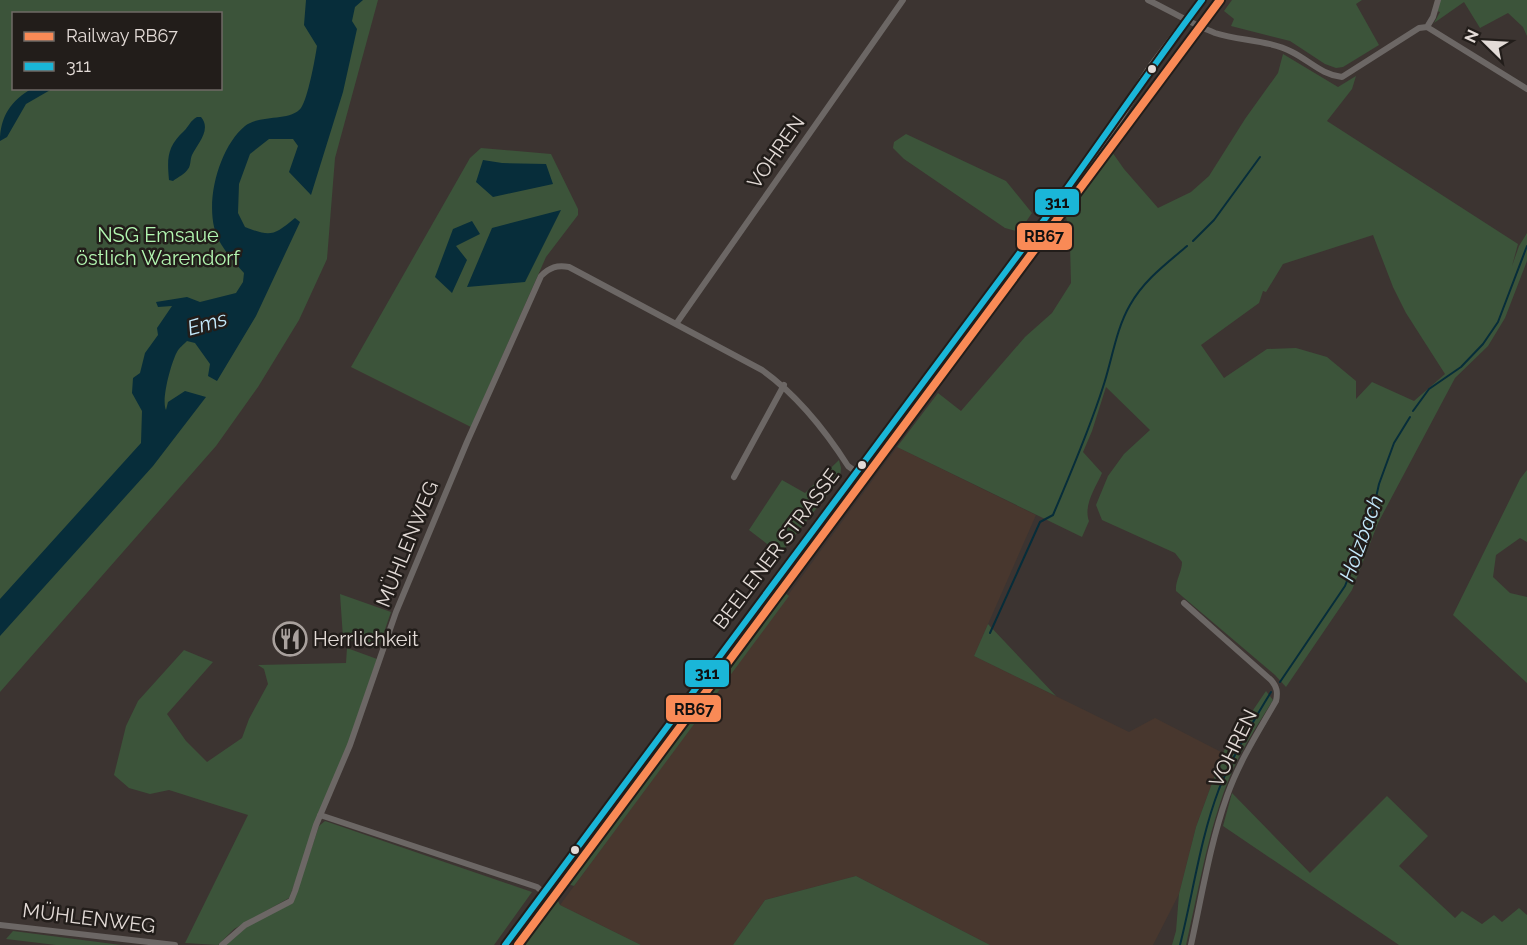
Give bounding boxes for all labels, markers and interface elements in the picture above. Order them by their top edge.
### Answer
legend [12,12,222,90]
north arrow [1455,12,1515,72]
text: Railway RB67 [66,25,178,46]
text: N [1461,27,1483,46]
text: 311 [66,55,91,76]
unlabelled marker [1146,63,1158,75]
street label: VOHREN [742,111,810,193]
line badge: 311 [1034,188,1080,216]
text: 311 [1045,193,1069,212]
line badge: RB67 [1016,222,1073,251]
park label: NSG Emsaue östlich Warendorf [76,223,241,270]
text: RB67 [1024,227,1064,246]
water label: Ems [184,305,230,341]
unlabelled marker [856,459,868,471]
street label: BEELENER STRASSE [708,464,844,634]
street label: MÜHLENWEG [371,477,443,611]
water label: Holzbach [1334,492,1388,584]
restaurant icon: Herrlichkeit [272,621,308,657]
place label: Herrlichkeit [313,627,419,651]
line badge: 311 [684,659,730,688]
text: 311 [695,664,719,683]
line badge: RB67 [665,694,722,723]
text: RB67 [674,700,714,719]
street label: VOHREN [1204,705,1262,791]
unlabelled marker [569,844,581,856]
street label: MÜHLENWEG [21,898,157,938]

